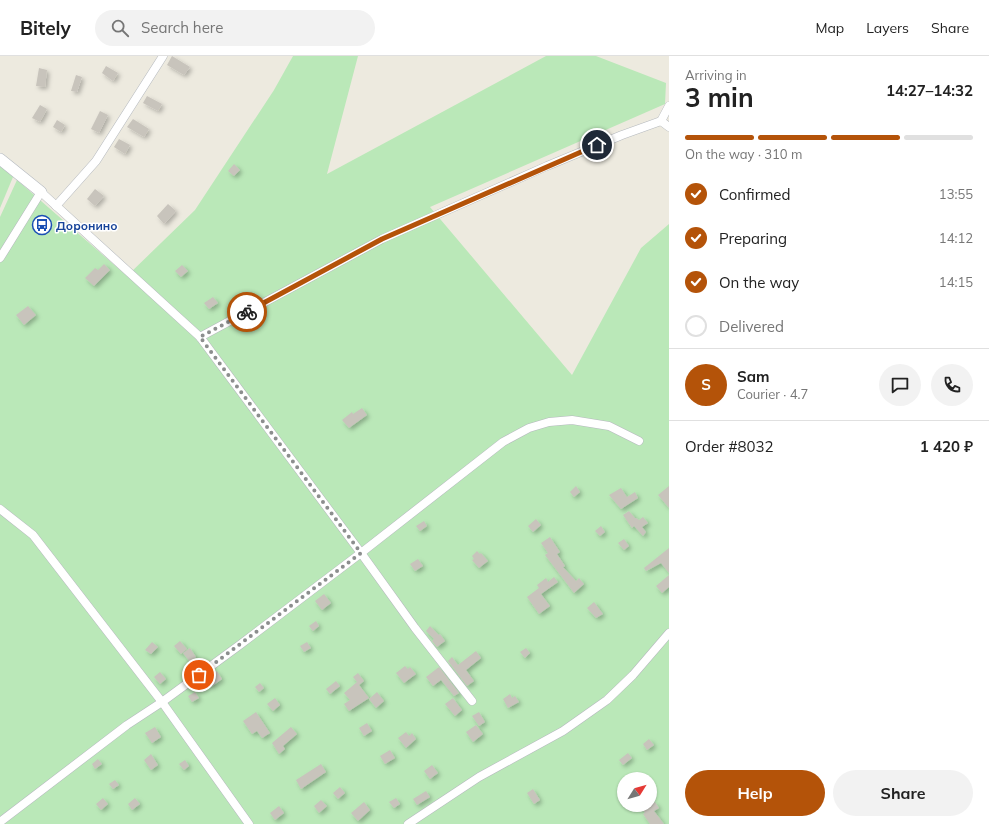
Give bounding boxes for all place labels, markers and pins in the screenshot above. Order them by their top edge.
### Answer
pin [580,128,614,162]
bus stop icon: Доронино [31,214,53,236]
place label: Доронино [56,218,118,233]
pin [182,658,216,692]

